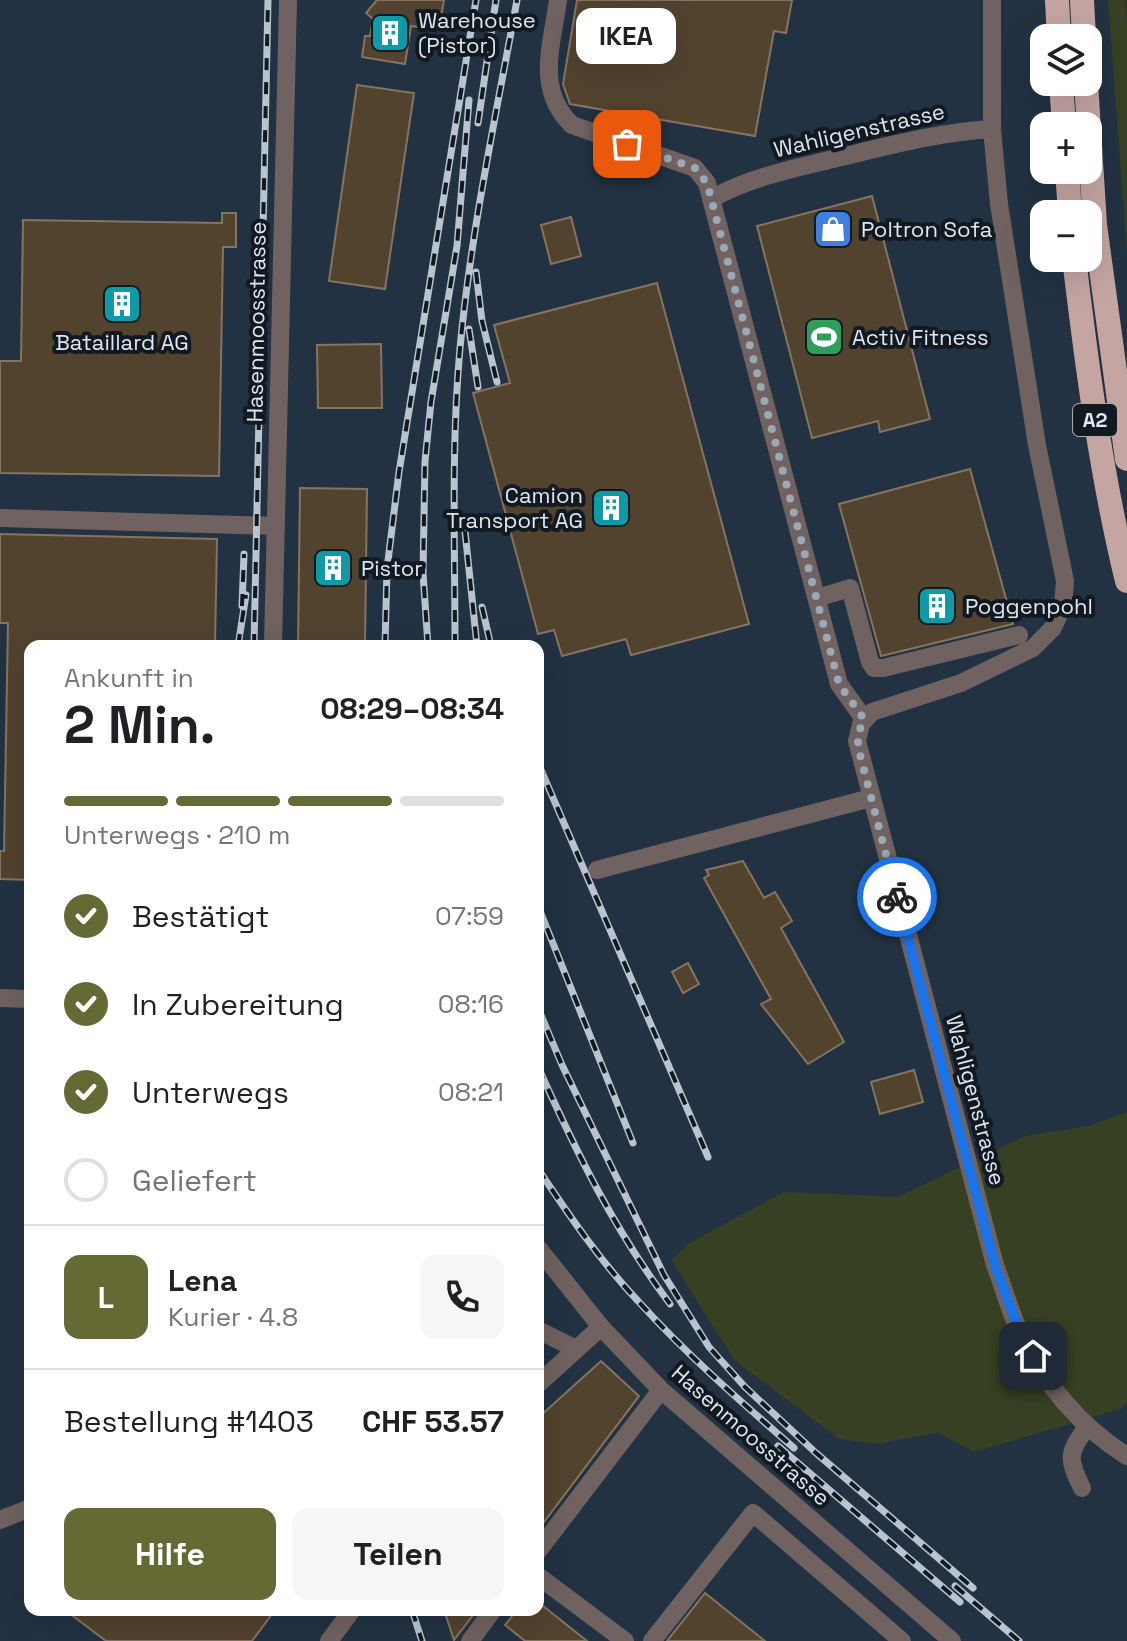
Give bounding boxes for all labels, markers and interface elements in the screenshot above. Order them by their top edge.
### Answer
place label: Warehouse (Pistor) [418,6,536,59]
callout: IKEA [577,8,677,64]
building icon: Warehouse (Pistor) [369,12,411,54]
text: IKEA [599,19,653,53]
map controls [1030,24,1102,272]
button: layers [1030,24,1102,96]
street label: Wahligenstrasse [771,97,947,163]
pin [593,110,661,178]
button: + [1030,112,1102,184]
icon: bag [605,122,649,166]
button: − [1030,200,1102,272]
shop icon: Poltron Sofa [812,208,854,250]
place label: Poltron Sofa [861,215,993,243]
street label: Hasenmoosstrasse [240,221,272,423]
building icon: Bataillard AG [101,283,143,325]
sports icon: Activ Fitness [803,316,845,358]
place label: Activ Fitness [852,323,989,351]
place label: Bataillard AG [55,328,189,356]
road number: A2 [1073,404,1117,436]
place label: Camion Transport AG [446,481,583,534]
building icon: Camion Transport AG [590,487,632,529]
building icon: Pistor [312,547,354,589]
place label: Pistor [361,554,423,582]
building icon: Poggenpohl [916,585,958,627]
place label: Poggenpohl [965,592,1093,620]
text: Ankunft in [64,661,194,695]
text: 08:29–08:34 [320,689,504,728]
text: 2 Min. [64,692,215,758]
text: Unterwegs · 210 m [64,818,290,852]
courier [857,857,937,937]
icon: bike [875,875,919,919]
icon: check [64,894,108,938]
text: Bestätigt [132,897,269,936]
text: 07:59 [435,899,504,933]
icon: check [64,982,108,1026]
text: In Zubereitung [132,985,344,1024]
text: 08:16 [438,987,504,1021]
street label: Wahligenstrasse [940,1012,1012,1188]
icon: check [64,1070,108,1114]
text: Unterwegs [132,1073,289,1112]
text: 08:21 [438,1075,504,1109]
text: Geliefert [132,1161,257,1200]
button: phone [420,1255,504,1339]
text: Lena [168,1261,237,1300]
text: L [98,1278,114,1317]
text: Kurier · 4.8 [168,1300,298,1334]
pin [999,1322,1067,1390]
icon: home [1011,1334,1055,1378]
street label: Hasenmoosstrasse [666,1359,836,1511]
text: Bestellung #1403 [64,1402,314,1441]
text: CHF 53.57 [362,1402,504,1441]
button: Hilfe [64,1508,276,1600]
button: Teilen [292,1508,504,1600]

